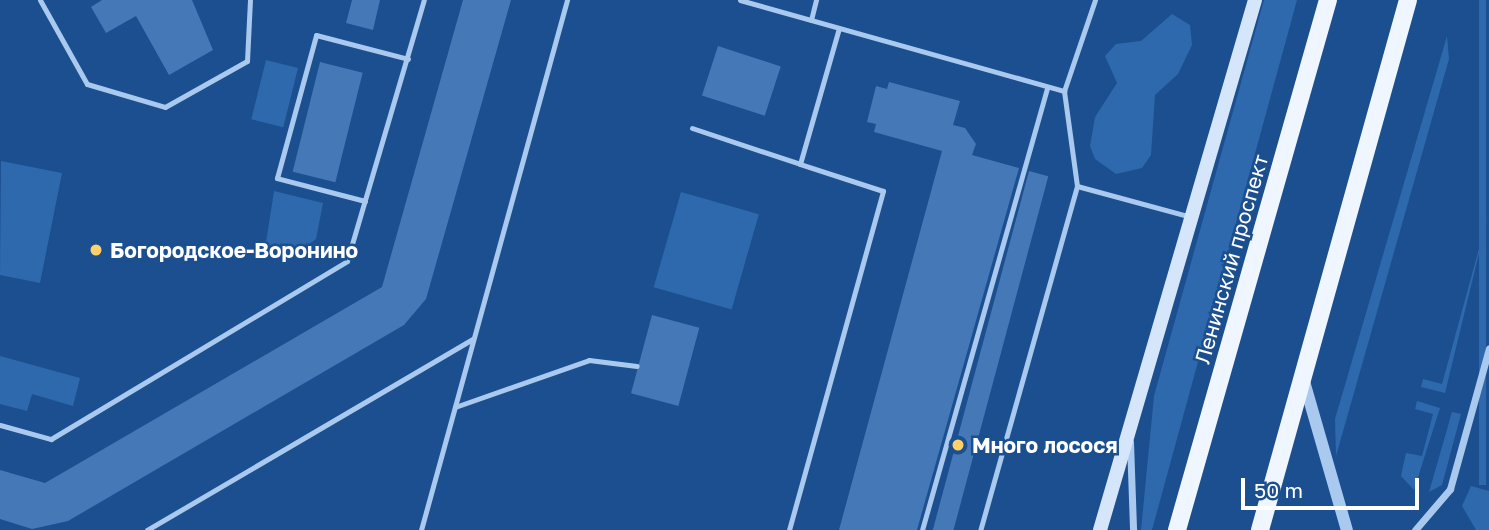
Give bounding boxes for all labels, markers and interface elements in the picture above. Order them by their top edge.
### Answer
street label: Ленинский проспект [1189,151,1273,367]
place label: Богородское-Воронино [110,237,358,263]
marker: Богородское-Воронино [88,242,104,258]
place label: Много лосося [972,432,1118,458]
marker: Много лосося [950,437,966,453]
scale bar [1244,463,1422,507]
text: 50 m [1254,477,1303,503]

